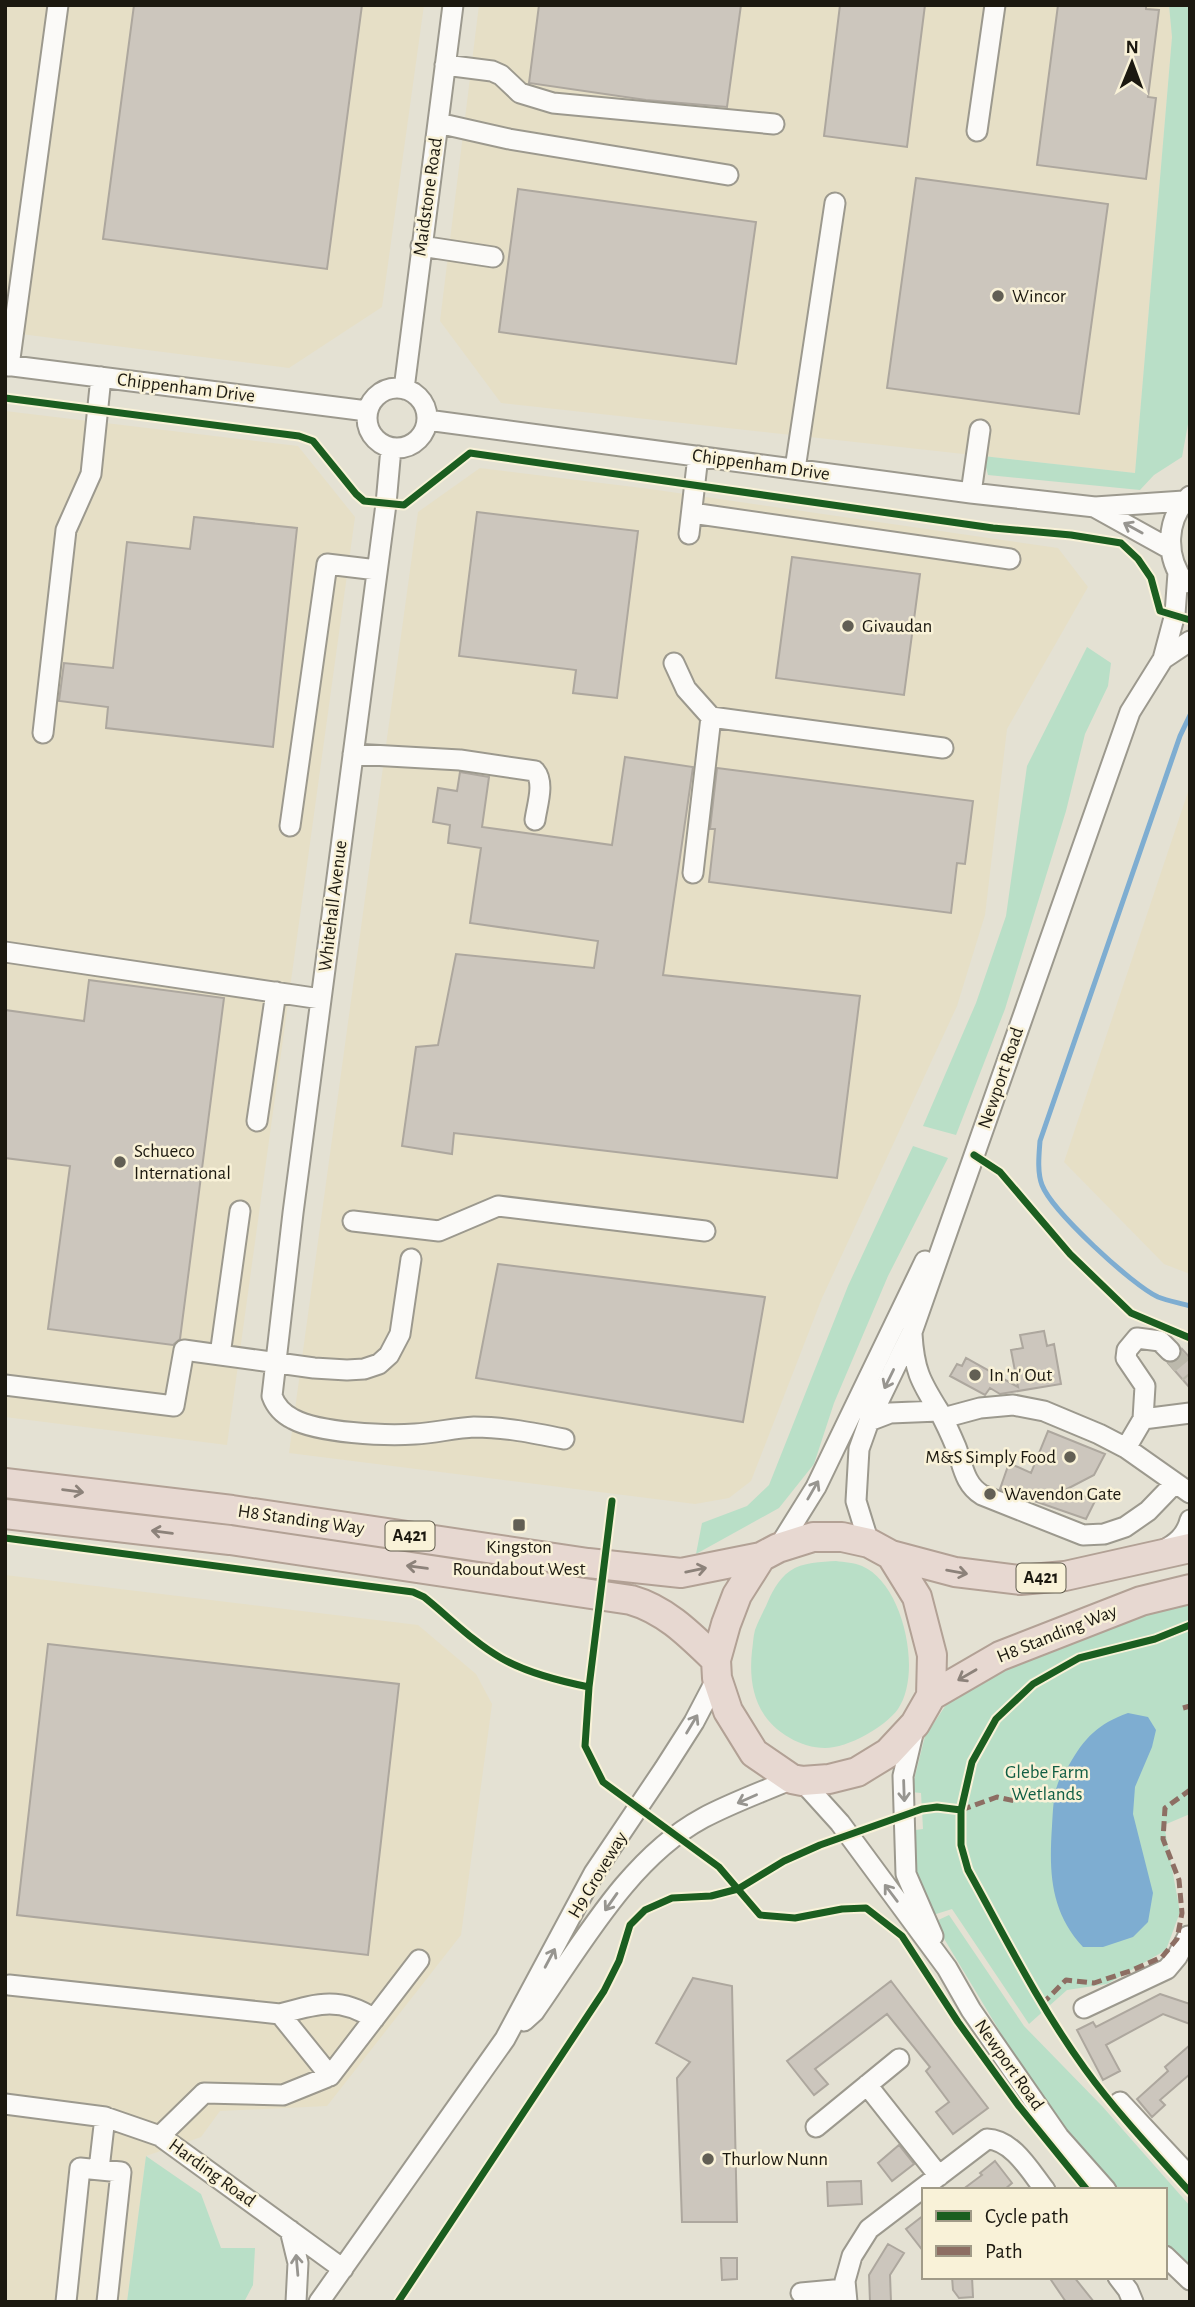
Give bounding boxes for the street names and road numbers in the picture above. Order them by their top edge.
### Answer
street label: Maidstone Road [410,136,446,257]
street label: Chippenham Drive [116,370,256,406]
street label: Chippenham Drive [691,446,831,484]
street label: Whitehall Avenue [316,839,350,973]
street label: Newport Road [975,1025,1027,1131]
street label: H8 Standing Way [236,1502,366,1538]
road number: A421 [386,1521,434,1550]
road number: A421 [1016,1563,1066,1592]
street label: H8 Standing Way [994,1601,1120,1667]
street label: H9 Groveway [565,1829,631,1921]
street label: Newport Road [971,2016,1047,2114]
street label: Harding Road [165,2135,259,2211]

